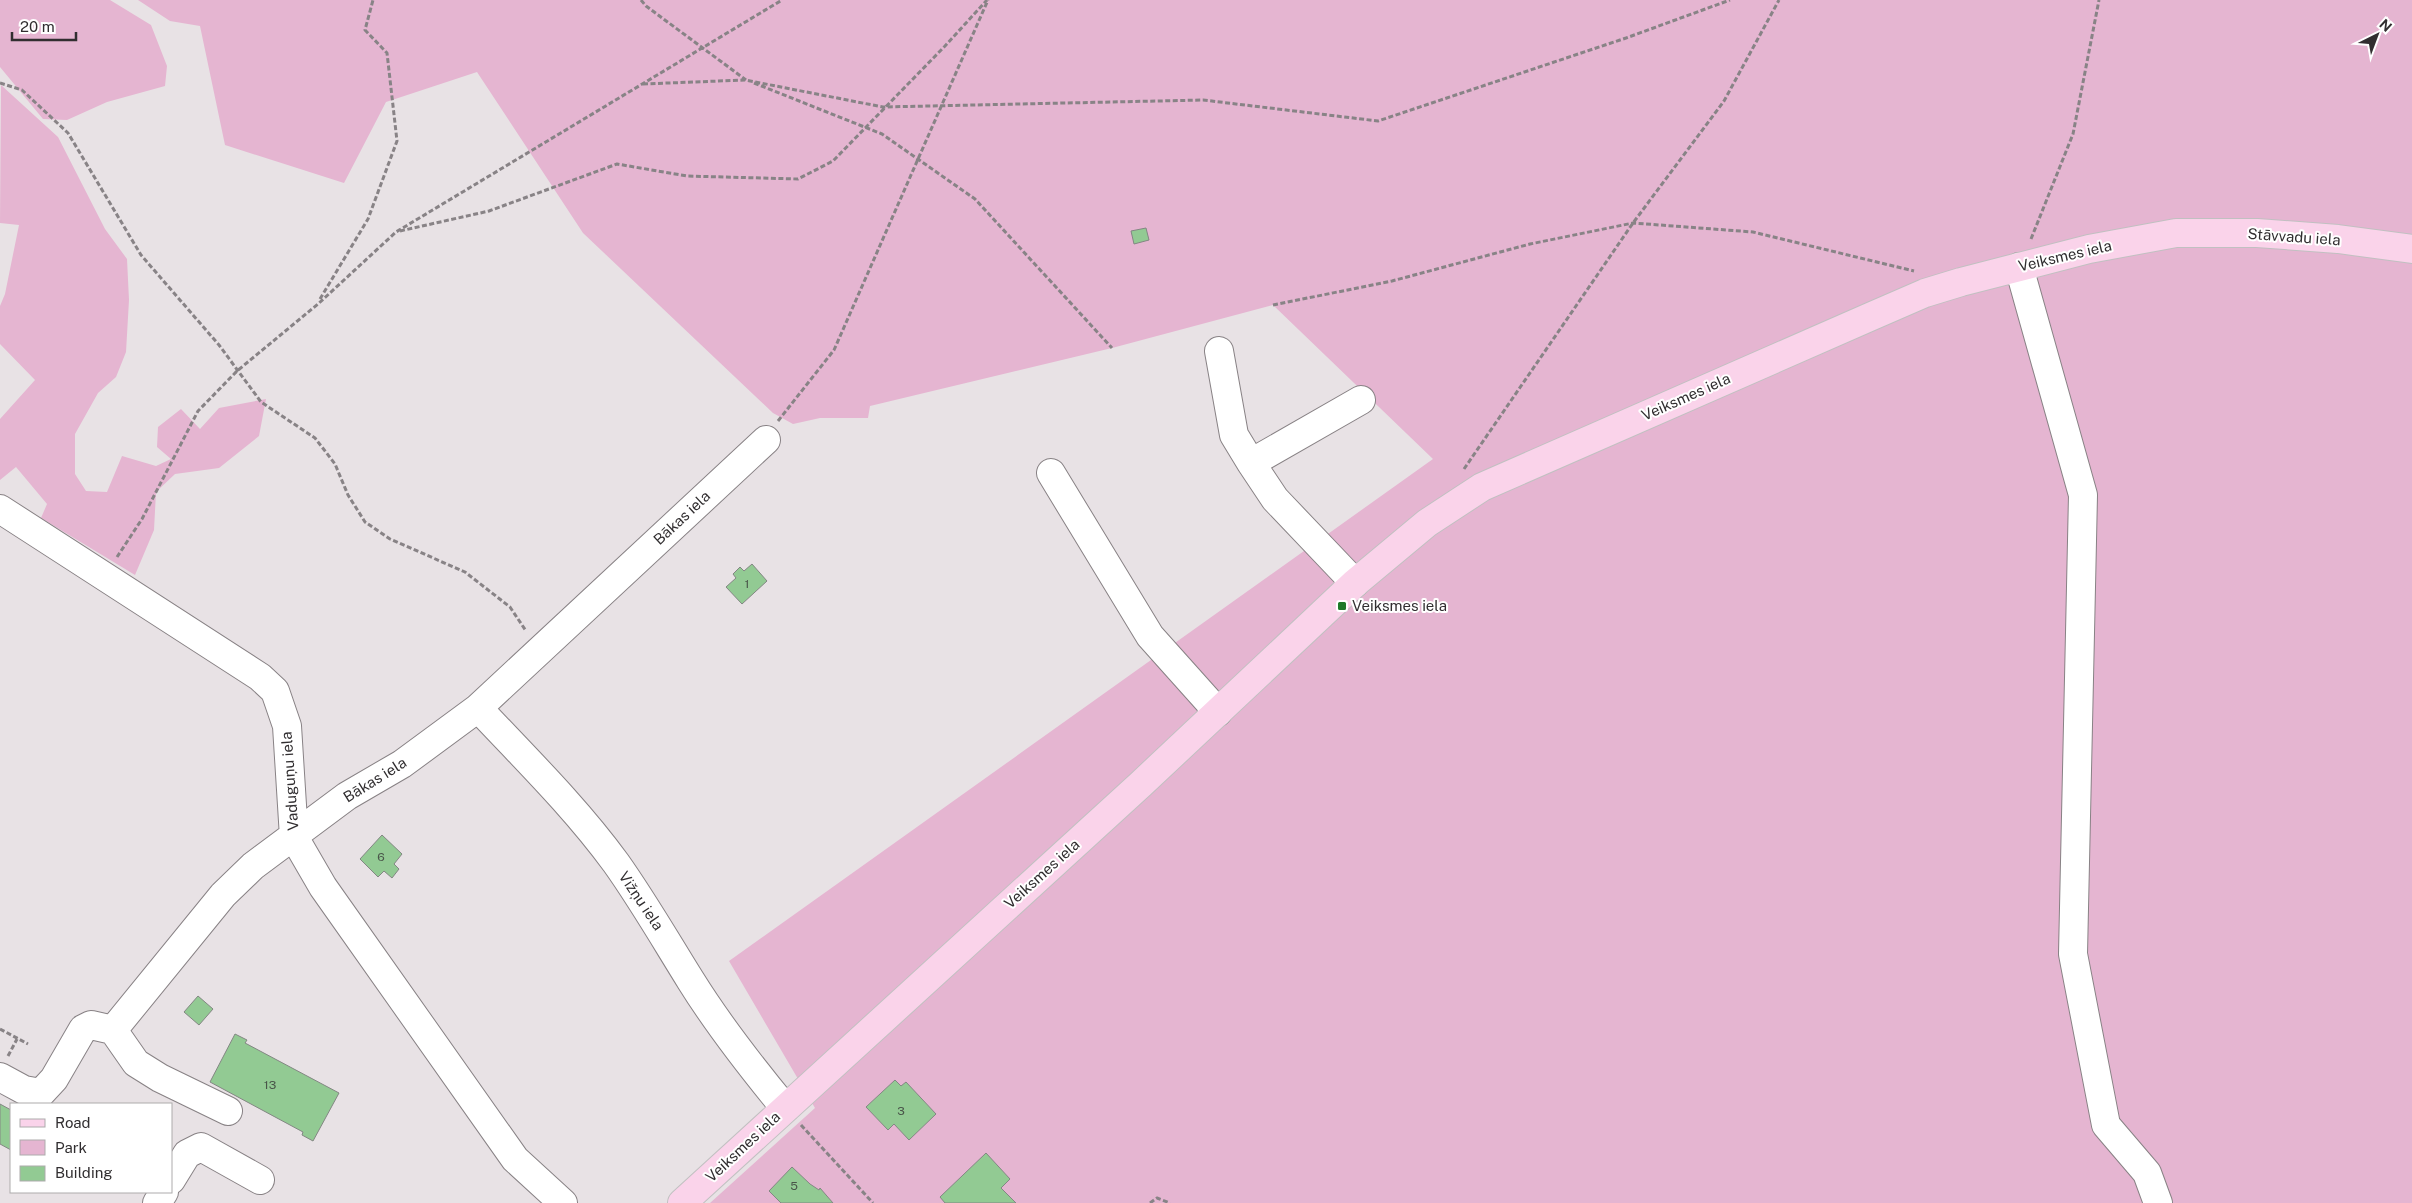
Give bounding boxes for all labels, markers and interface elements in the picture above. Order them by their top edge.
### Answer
scale bar [12,10,76,42]
north arrow [2352,10,2402,60]
text: N [2376,16,2395,35]
text: 20 m [20,18,55,35]
street label: Stāvvadu iela [2247,225,2341,248]
street label: Veiksmes iela [2017,237,2113,274]
street label: Veiksmes iela [1639,369,1733,424]
street label: Bākas iela [650,487,713,548]
house number: 1 [745,577,749,591]
place label: Veiksmes iela [1352,597,1447,614]
marker: Veiksmes iela [1336,600,1348,612]
street label: Vaduguņu iela [278,731,301,831]
street label: Bākas iela [340,754,409,806]
street label: Veiksmes iela [1001,835,1083,912]
house number: 6 [377,850,385,864]
street label: Vižņu iela [616,868,667,933]
house number: 13 [264,1078,276,1092]
legend [10,1103,172,1193]
house number: 3 [897,1104,905,1118]
street label: Veiksmes iela [702,1108,783,1185]
text: Road [55,1114,91,1131]
text: Park [55,1139,87,1156]
text: Building [55,1164,113,1181]
house number: 5 [790,1179,798,1193]

